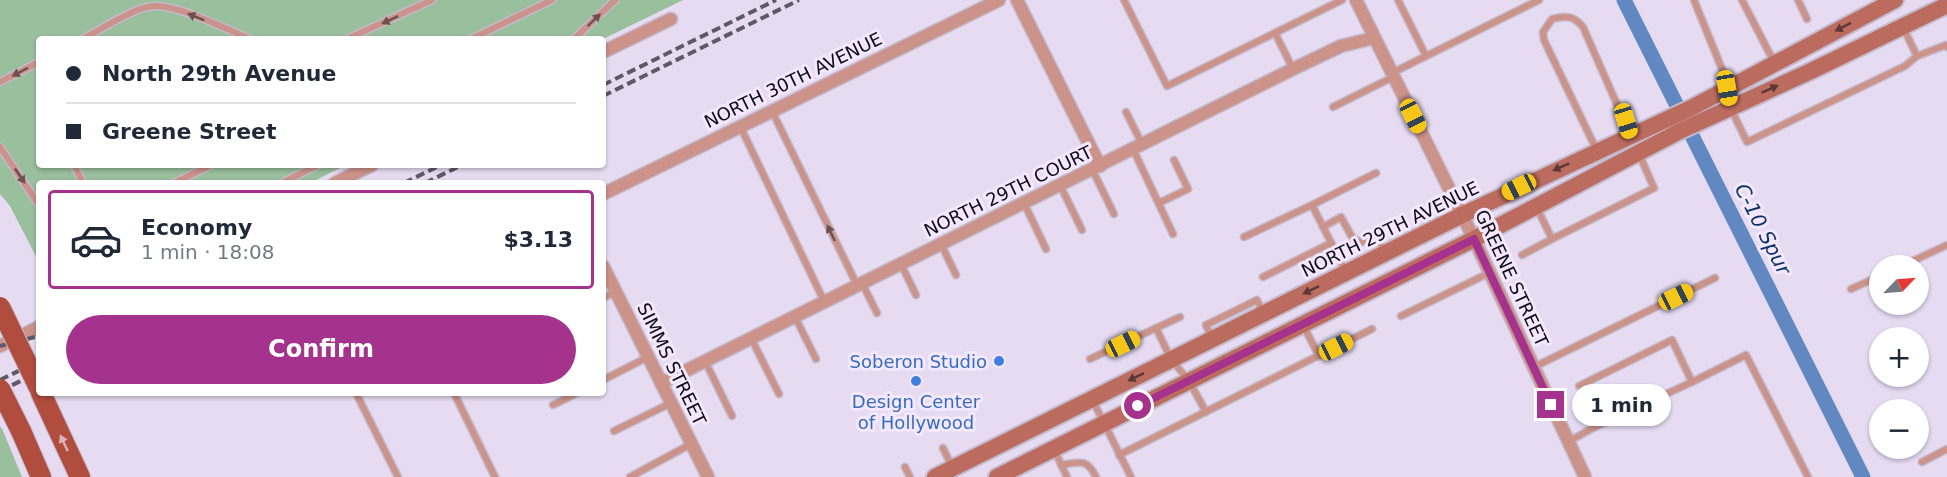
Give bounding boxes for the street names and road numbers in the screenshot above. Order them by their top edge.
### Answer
street label: NORTH 30TH AVENUE [701,28,885,132]
street label: NORTH 29TH COURT [921,141,1096,241]
street label: NORTH 29TH AVENUE [1298,177,1482,281]
street label: GREENE STREET [1471,206,1553,351]
street label: SIMMS STREET [633,299,711,430]

